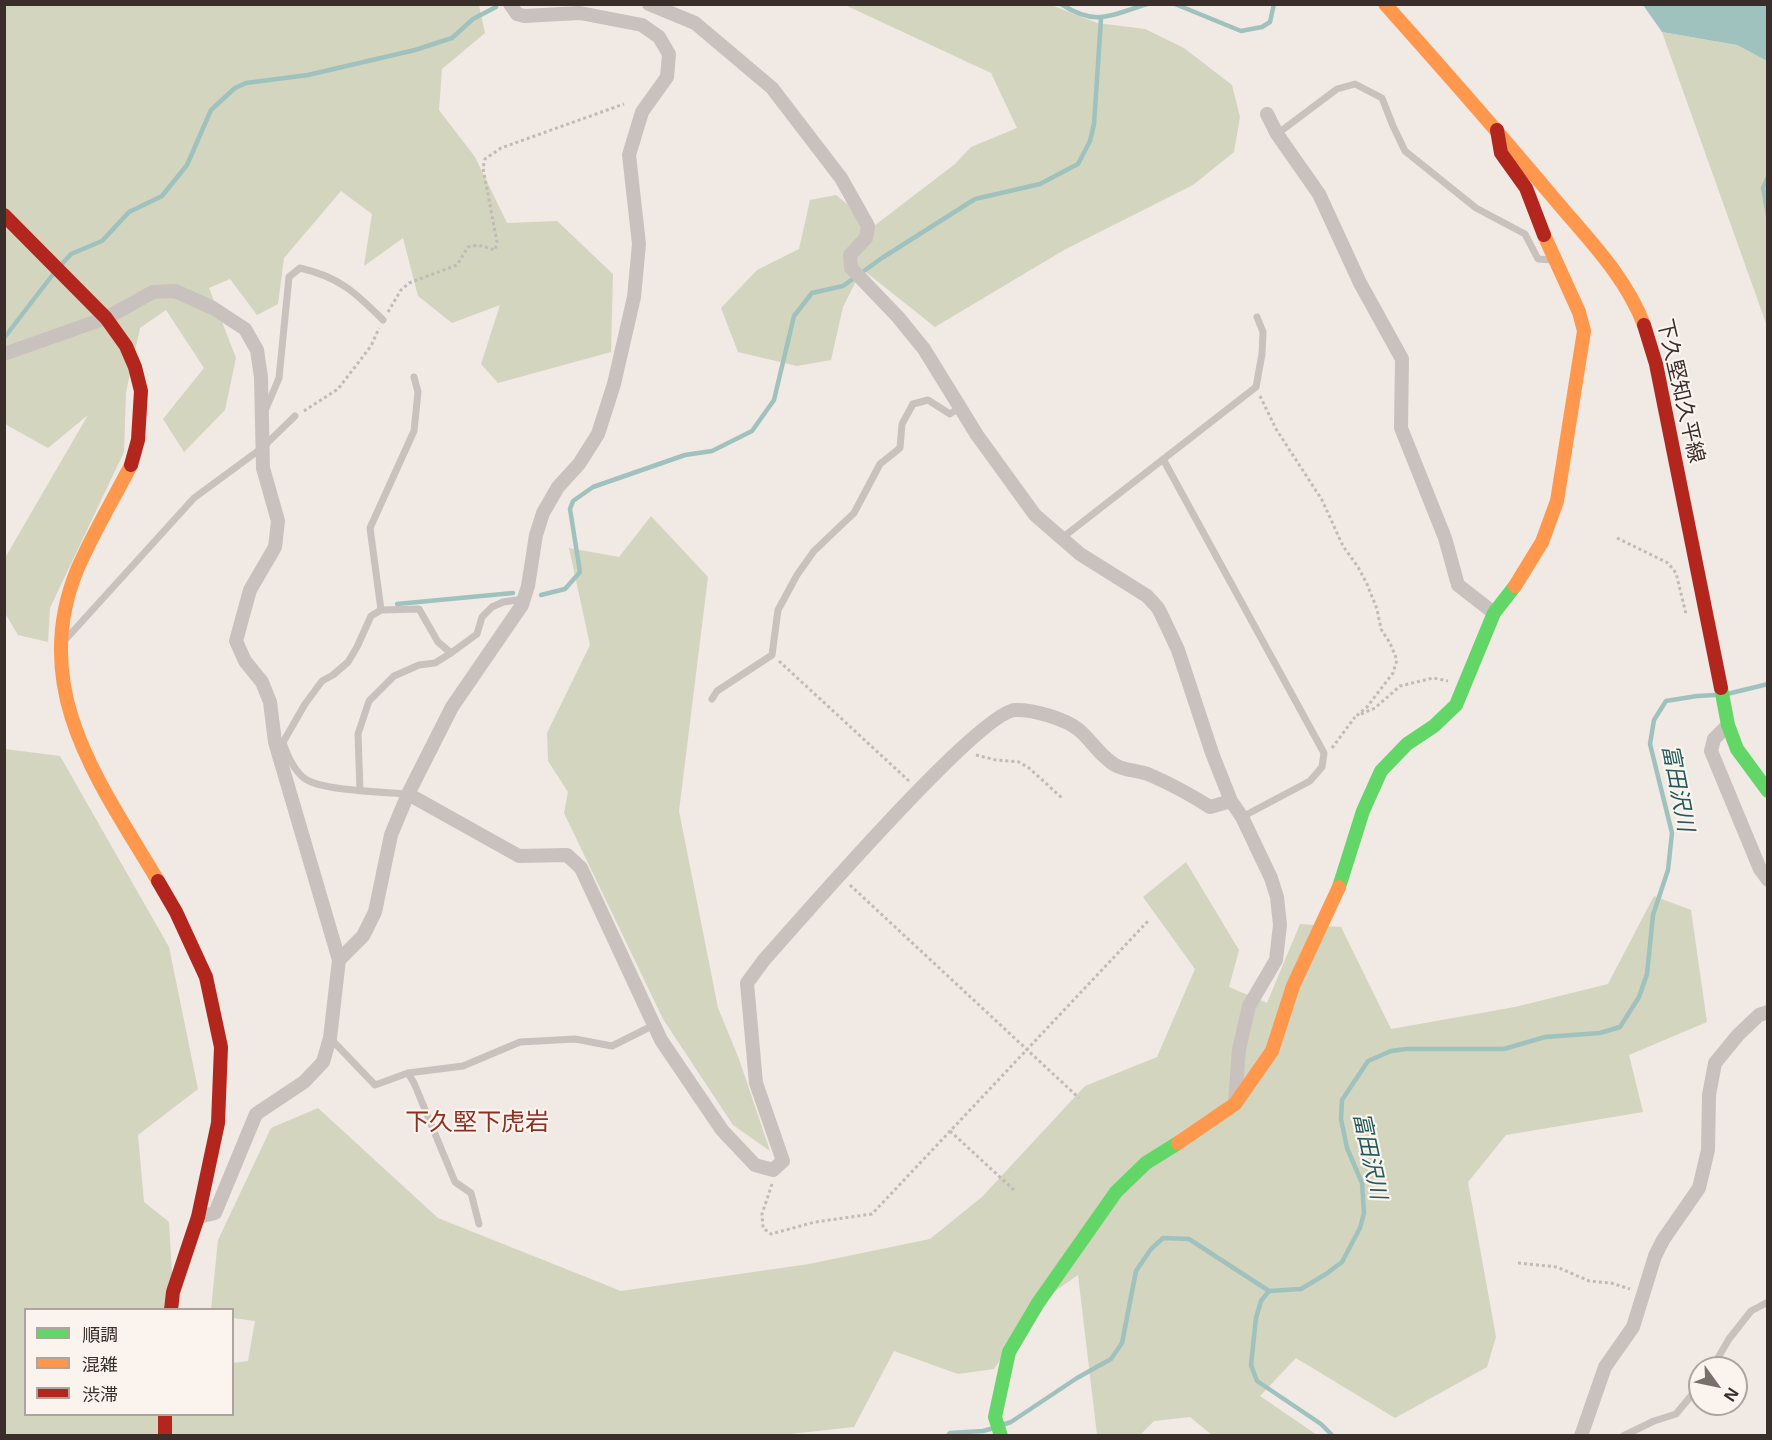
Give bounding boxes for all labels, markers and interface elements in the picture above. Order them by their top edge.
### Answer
street label: 下久堅知久平線 [1651,317,1709,465]
water label: 富田沢川 [1656,742,1698,834]
district label: 下久堅下虎岩 [405,1109,549,1137]
water label: 富田沢川 [1347,1110,1391,1202]
legend [24,1308,234,1416]
text: 順調 [82,1322,118,1346]
text: 混雑 [82,1352,118,1376]
north arrow [1688,1356,1748,1416]
text: 渋滞 [82,1382,118,1406]
text: N [1719,1383,1744,1406]

